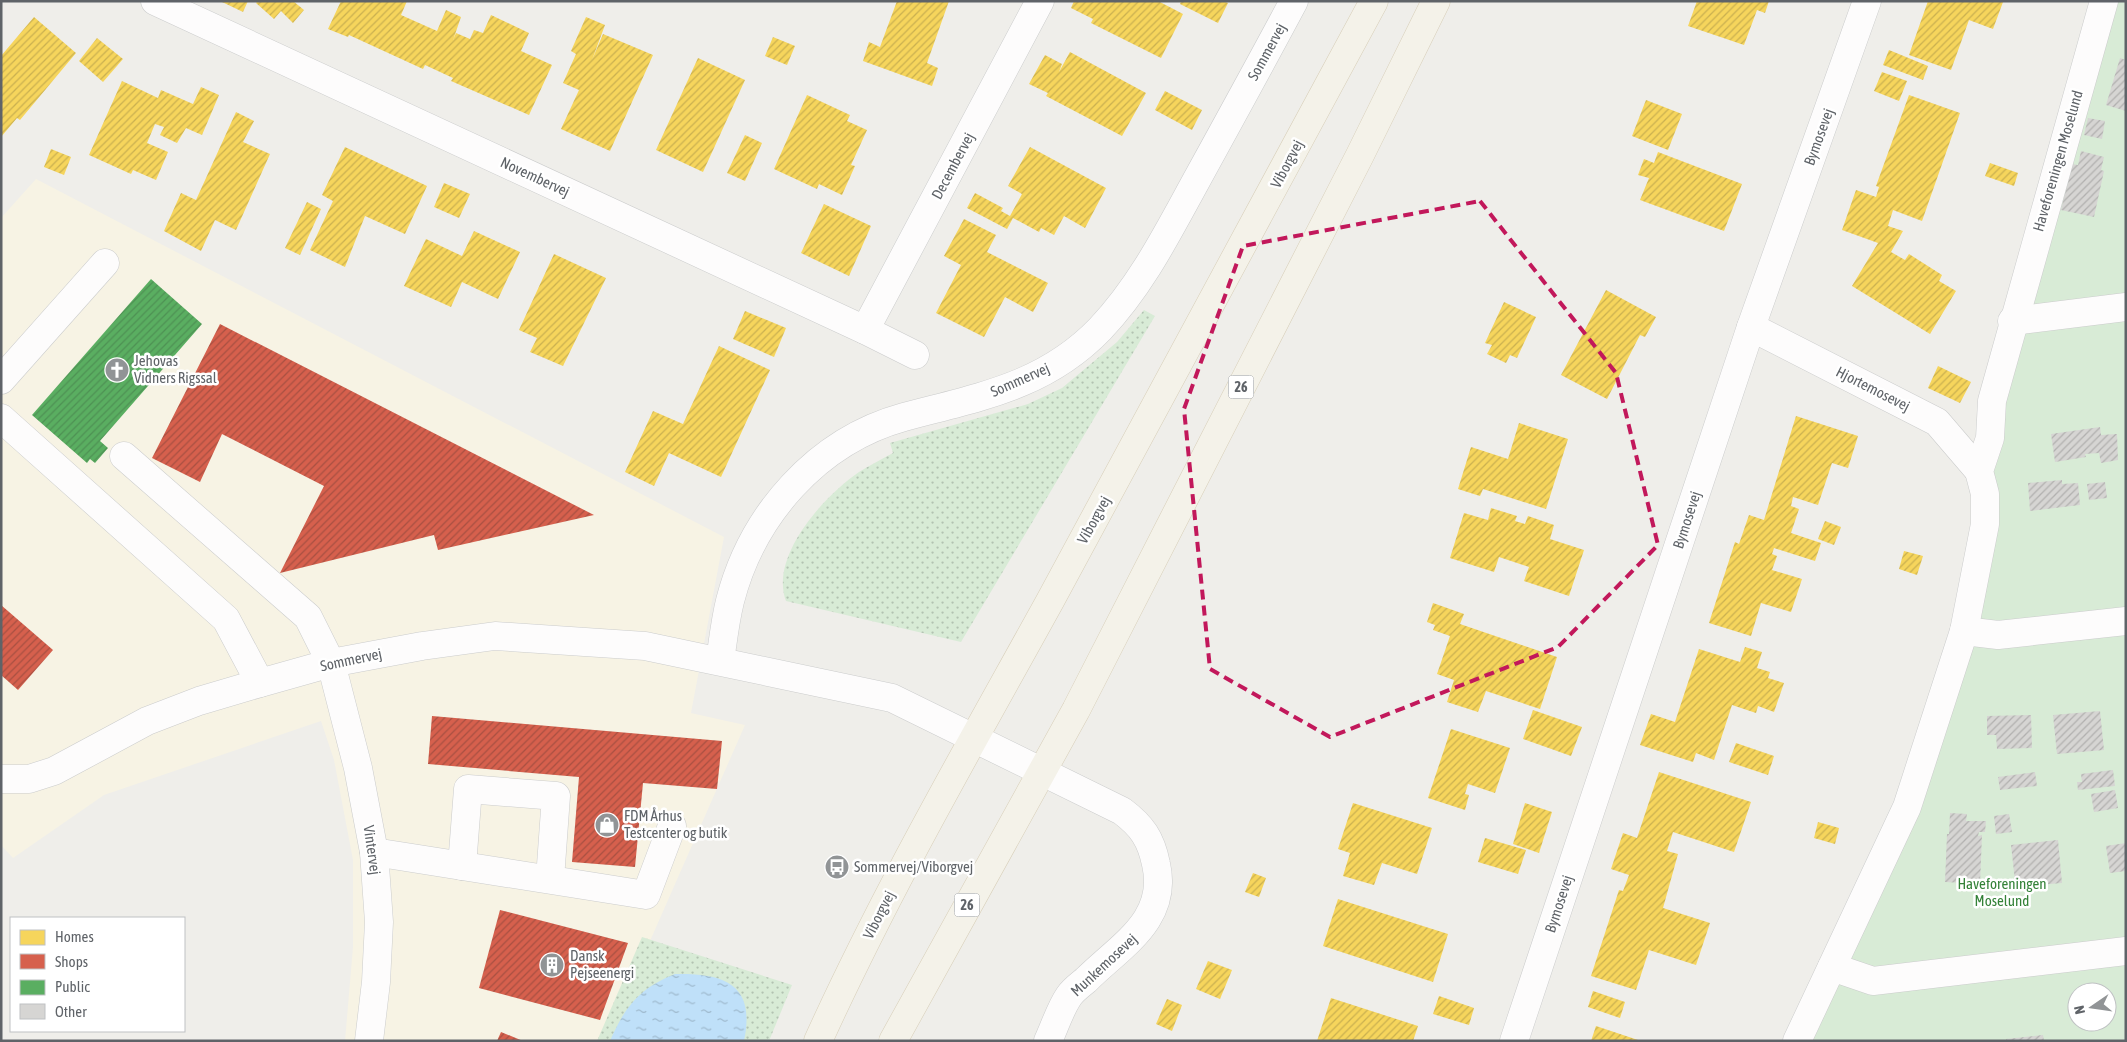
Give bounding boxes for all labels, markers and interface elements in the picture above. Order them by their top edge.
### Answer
street label: Sommervej [1244,20,1289,83]
street label: Haveforeningen Moselund [2029,88,2086,233]
street label: Bymosevej [1800,106,1837,168]
street label: Decembervej [928,130,977,202]
street label: Viborgvej [1267,137,1306,191]
street label: Novembervej [498,153,572,200]
place label: Jehovas Vidners Rigssal [134,352,217,386]
church icon: Jehovas Vidners Rigssal [104,357,130,383]
street label: Sommervej [988,359,1052,400]
street label: Hjortemosevej [1833,363,1913,414]
road number: 26 [1228,376,1254,398]
street label: Bymosevej [1669,489,1704,551]
street label: Viborgvej [1074,493,1114,546]
street label: Sommervej [319,645,383,674]
place label: FDM Århus Testcenter og butik [624,807,728,841]
shop icon: FDM Århus Testcenter og butik [594,812,620,838]
street label: Vintervej [361,824,384,876]
bus stop icon: Sommervej/Viborgvej [824,854,850,880]
place label: Sommervej/Viborgvej [854,858,973,875]
street label: Bymosevej [1541,873,1576,935]
park label: Haveforeningen Moselund [1957,875,2047,909]
street label: Viborgvej [859,888,898,942]
road number: 26 [954,894,980,916]
legend [10,917,185,1032]
text: Homes [55,928,94,945]
street label: Munkemosevej [1067,930,1140,999]
place label: Dansk Pejseenergi [570,947,634,981]
building icon: Dansk Pejseenergi [539,952,565,978]
text: Shops [55,953,88,970]
text: Public [55,978,90,995]
north arrow [2067,982,2117,1032]
text: Other [55,1003,87,1020]
text: N [2071,1004,2088,1016]

